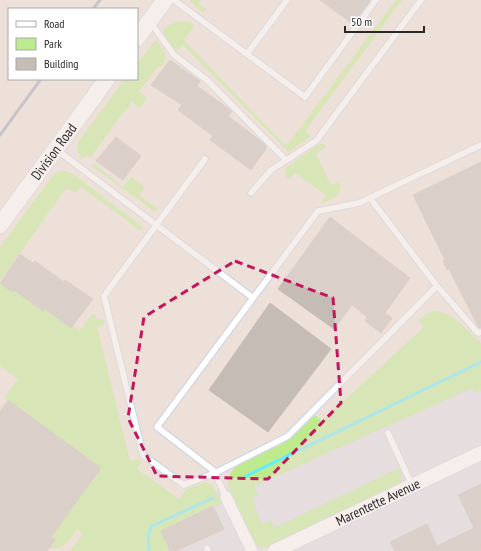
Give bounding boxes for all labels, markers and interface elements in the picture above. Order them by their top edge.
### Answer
legend [8,8,138,80]
scale bar [345,8,424,34]
text: 50 m [351,14,372,29]
text: Road [44,16,64,31]
text: Park [44,36,62,51]
text: Building [44,56,79,71]
street label: Division Road [27,120,80,183]
street label: Marentette Avenue [333,474,423,530]

